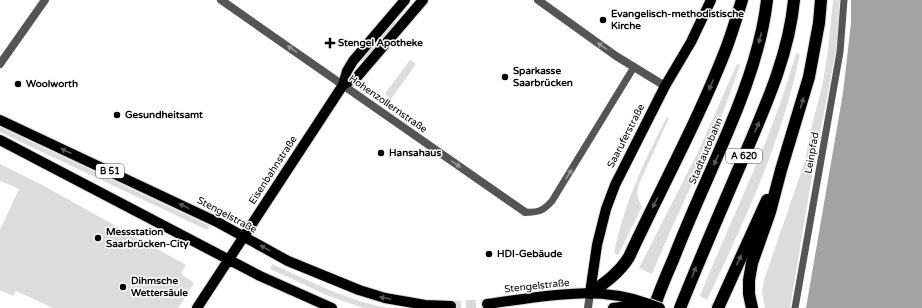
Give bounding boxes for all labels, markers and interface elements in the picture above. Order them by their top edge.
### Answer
place label: Evangelisch-methodistische Kirche [611,8,744,32]
marker: Evangelisch-methodistische Kirche [598,15,608,25]
one-way arrow [757,33,763,45]
place label: Stengel Apotheke [338,37,423,49]
marker: Stengel Apotheke [325,38,335,48]
one-way arrow [597,42,607,50]
one-way arrow [287,45,297,53]
place label: Sparkasse Saarbrücken [513,65,573,89]
street label: Hohenzollernstraße [347,72,430,136]
marker: Sparkasse Saarbrücken [500,72,510,82]
place label: Woolworth [26,78,78,90]
marker: Woolworth [13,79,23,89]
one-way arrow [707,80,713,92]
one-way arrow [799,97,805,109]
street label: Saaruferstraße [605,102,647,170]
place label: Gesundheitsamt [125,109,203,121]
marker: Gesundheitsamt [112,110,122,120]
street label: Stadtautobahn [687,116,725,186]
one-way arrow [754,121,760,132]
street label: Leinpfad [802,131,822,175]
street label: Eisenbahnstraße [246,133,300,207]
place label: Hansahaus [389,147,441,159]
one-way arrow [61,148,72,154]
marker: Hansahaus [376,148,386,158]
road number: A 620 [726,149,762,163]
one-way arrow [712,155,718,167]
one-way arrow [451,160,461,168]
road number: B 51 [96,164,124,178]
one-way arrow [565,168,572,180]
street label: Stengelstraße [195,194,259,236]
one-way arrow [652,197,658,209]
one-way arrow [179,203,190,209]
place label: Messstation Saarbrücken-City [106,226,189,250]
marker: Messstation Saarbrücken-City [93,233,103,243]
one-way arrow [259,245,271,252]
place label: HDI-Gebäude [497,248,563,260]
marker: HDI-Gebäude [484,249,494,259]
one-way arrow [736,254,742,265]
one-way arrow [692,265,698,277]
place label: Dihmsche Wettersäule [131,275,188,299]
street label: Stengelstraße [504,277,571,295]
marker: Dihmsche Wettersäule [118,282,128,292]
one-way arrow [378,294,391,300]

